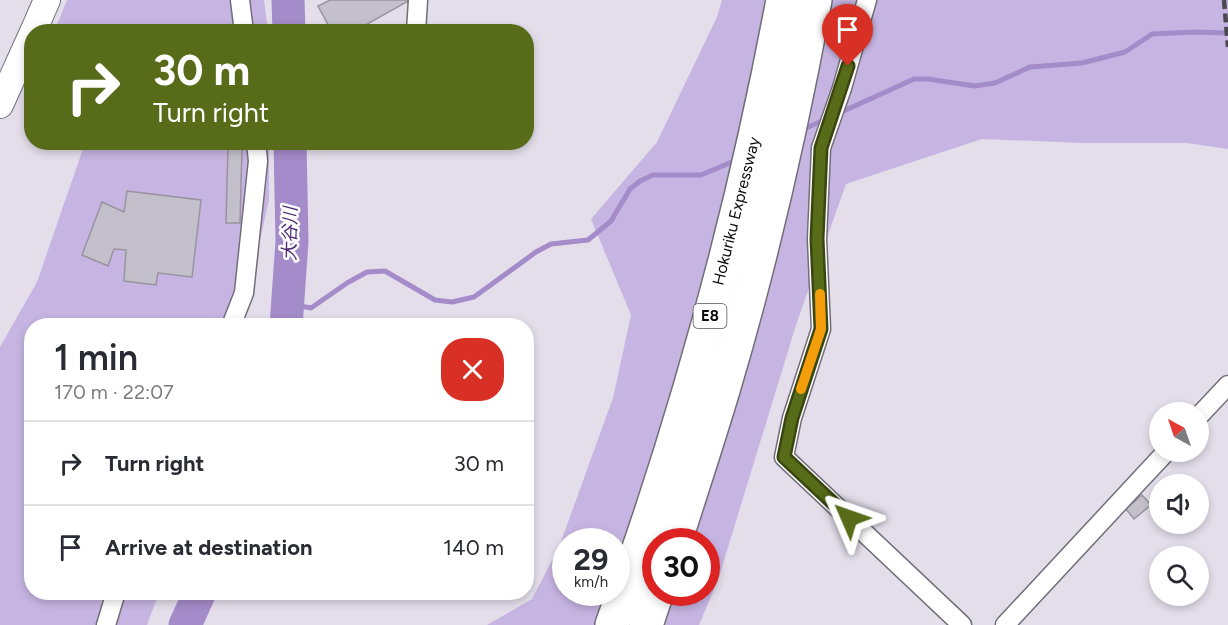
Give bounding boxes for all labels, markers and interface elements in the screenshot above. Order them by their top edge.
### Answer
pin [822,4,873,66]
icon: arrive [831,13,864,46]
text: 30 m [153,45,250,96]
icon: right [54,48,132,126]
text: Turn right [153,96,269,129]
street label: Hokuriku Expressway [708,134,764,287]
water label: 大谷川 [279,205,302,261]
road number: E8 [694,304,726,328]
text: 1 min [54,336,138,379]
button: close [441,338,504,401]
text: 170 m · 22:07 [54,380,174,404]
north arrow [1149,402,1209,462]
map controls [1149,402,1209,606]
icon: right [54,447,87,480]
text: Turn right [105,450,204,477]
text: 30 m [454,450,504,477]
button: sound [1149,474,1209,534]
position arrow [817,486,881,550]
speed limit sign: 30 [642,528,720,606]
icon: arrive [54,531,87,564]
text: Arrive at destination [105,534,313,561]
text: 140 m [443,534,504,561]
text: 29 [574,541,608,578]
button: search [1149,546,1209,606]
text: km/h [574,573,608,591]

